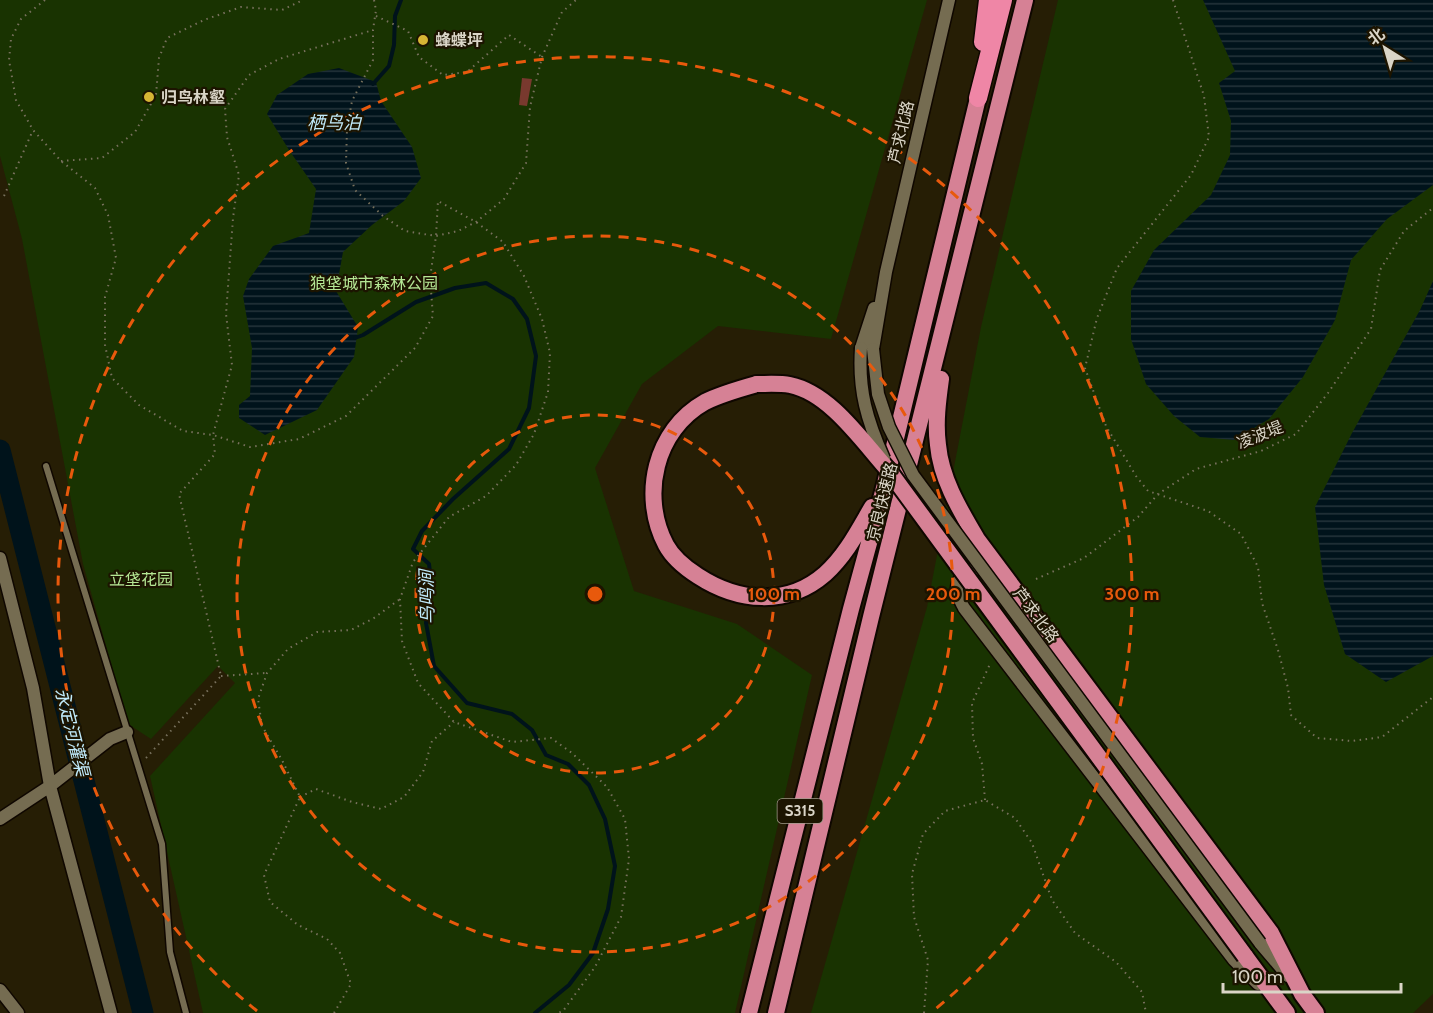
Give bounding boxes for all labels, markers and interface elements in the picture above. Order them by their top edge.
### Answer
north arrow [1355,18,1415,78]
text: 北 [1364,24,1388,49]
place label: 蜂蝶坪 [435,31,483,50]
marker: 蜂蝶坪 [416,33,430,47]
place label: 归鸟林壑 [161,88,225,107]
marker: 归鸟林壑 [142,90,156,104]
street label: 芦求北路 [885,99,917,165]
water label: 栖鸟泊 [307,112,363,134]
park label: 狼垡城市森林公园 [310,274,438,293]
street label: 凌波堤 [1234,417,1286,453]
street label: 京良快速路 [863,461,901,543]
water label: 鸟鸣涧 [415,567,438,624]
park label: 立垡花园 [109,570,173,589]
text: 100 m [748,583,800,605]
text: 200 m [926,583,980,605]
text: 300 m [1105,583,1159,605]
centre of rings [585,584,605,604]
street label: 芦求北路 [1009,584,1063,646]
water label: 永定河灌渠 [50,686,94,781]
road number: S315 [778,799,822,823]
scale bar [1223,956,1402,994]
text: 100 m [1232,966,1283,988]

